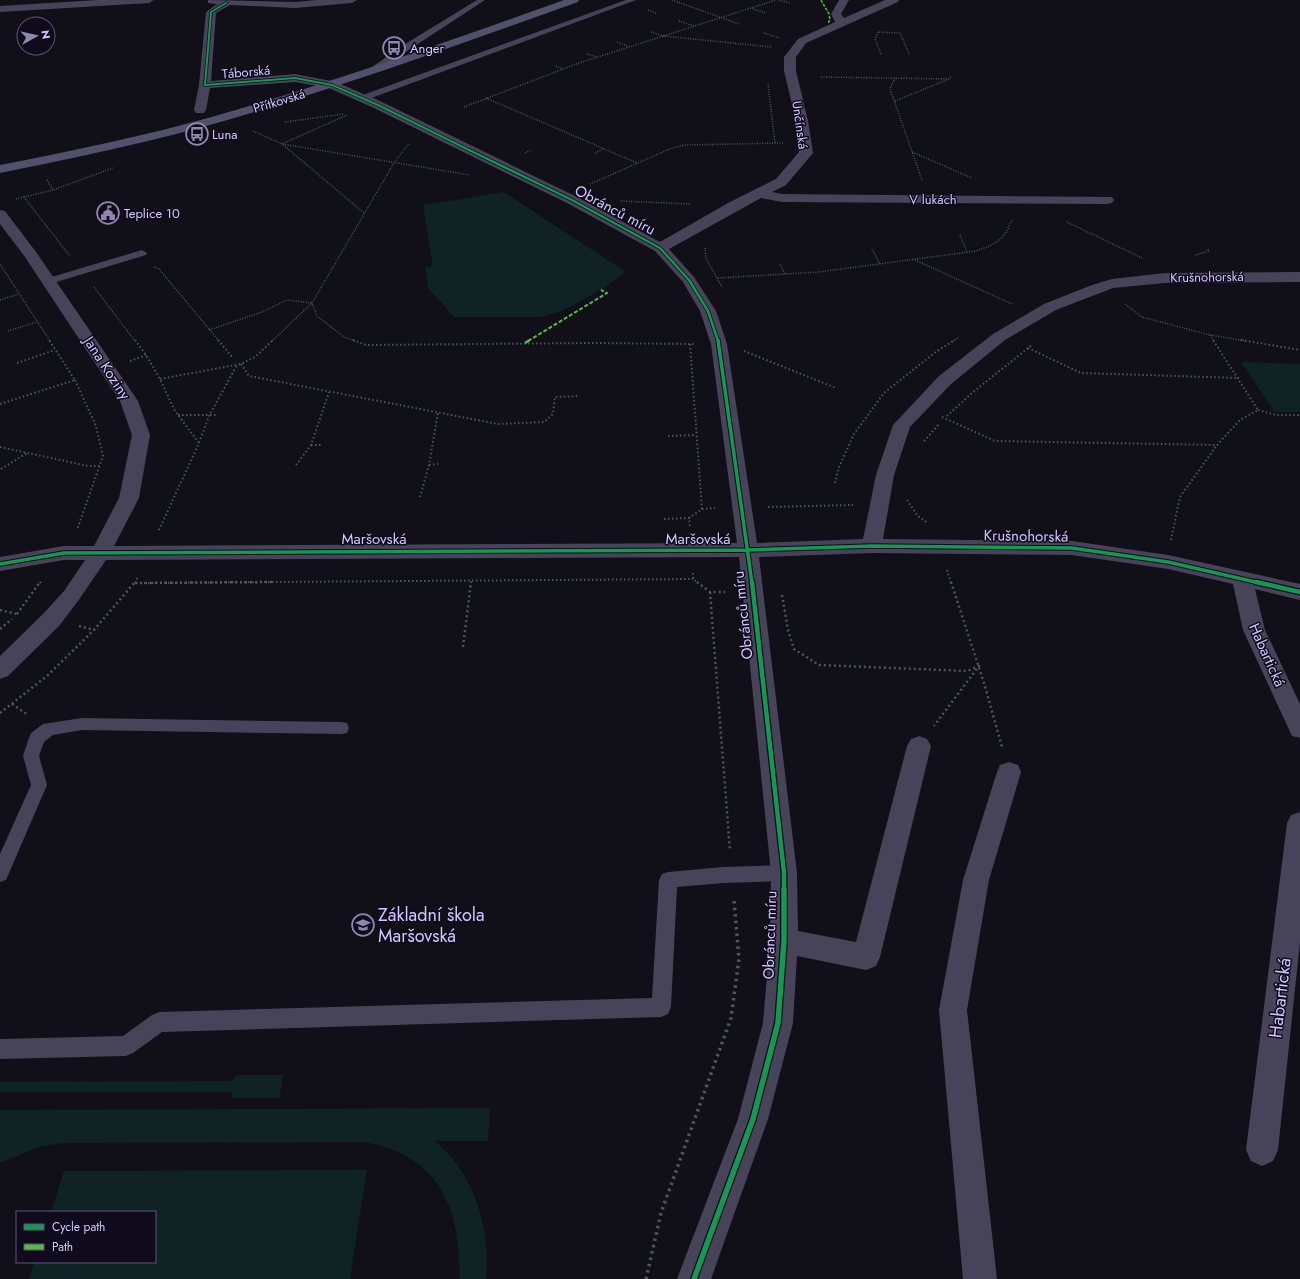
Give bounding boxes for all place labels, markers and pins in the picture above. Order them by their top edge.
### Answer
bus stop icon: Anger [381,35,407,61]
place label: Anger [410,39,445,58]
bus stop icon: Luna [184,121,210,147]
place label: Luna [212,125,238,144]
public building icon: Teplice 10 [95,200,121,226]
place label: Teplice 10 [124,204,180,223]
place label: Základní škola Maršovská [378,902,485,949]
school or university icon: Základní škola Maršovská [350,912,376,938]

